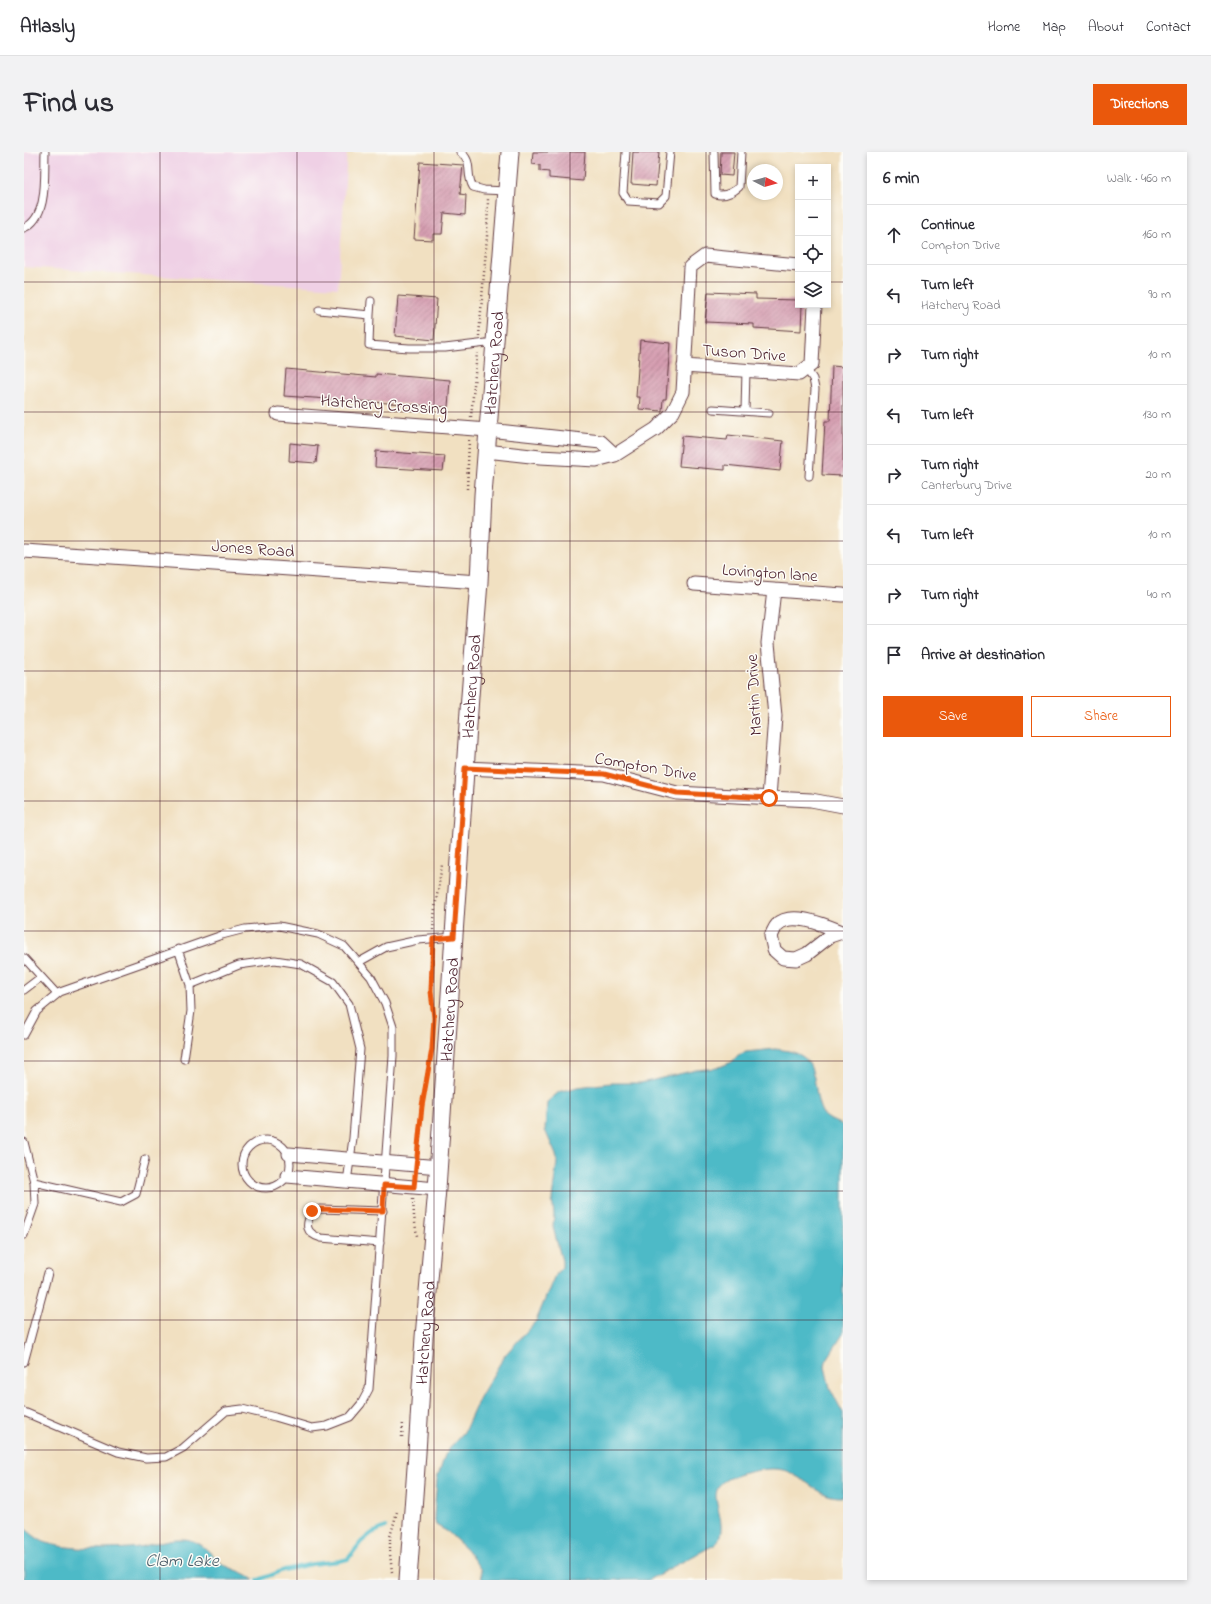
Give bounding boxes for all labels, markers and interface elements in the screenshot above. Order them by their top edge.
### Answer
text: Atlasly [20,14,75,41]
text: Home [988,17,1020,38]
text: Map [1042,17,1066,38]
text: About [1088,17,1124,38]
text: Contact [1146,17,1191,38]
text: Find us [24,84,114,125]
button: Directions [1093,84,1187,125]
north arrow [747,164,783,200]
map controls [795,164,831,308]
button: + [795,164,831,200]
text: 6 min [883,166,919,191]
text: Walk · 460 m [1107,169,1171,188]
button: − [795,200,831,236]
text: Continue [921,214,975,236]
icon: ahead [883,224,905,246]
text: 160 m [1142,225,1171,244]
button: locate [795,236,831,272]
text: Compton Drive [921,236,1000,255]
button: layers [795,272,831,308]
text: Turn left [921,274,974,296]
icon: left [883,284,905,306]
text: 90 m [1148,285,1171,304]
text: Hatchery Road [921,296,1001,315]
street label: Hatchery Road [478,310,511,416]
street label: Tuson Drive [701,338,787,369]
icon: right [883,344,905,366]
text: Turn right [921,344,979,366]
text: 10 m [1148,345,1171,364]
street label: Hatchery Crossing [320,389,448,424]
icon: left [883,404,905,426]
text: Turn left [921,404,974,426]
text: 130 m [1143,405,1171,424]
text: Turn right [921,454,979,476]
icon: right [883,464,905,486]
text: 20 m [1146,465,1171,484]
text: Canterbury Drive [921,476,1012,495]
icon: left [883,524,905,546]
text: Turn left [921,524,974,546]
text: 10 m [1148,525,1171,544]
street label: Jones Road [211,534,296,565]
street label: Lovington lane [721,558,819,591]
icon: right [883,584,905,606]
text: Turn right [921,584,979,606]
text: 40 m [1147,585,1171,604]
street label: Hatchery Road [456,633,489,739]
icon: arrive [883,644,905,666]
text: Arrive at destination [921,644,1045,666]
street label: Martin Drive [740,653,769,736]
button: Save [883,696,1023,737]
button: Share [1031,696,1171,737]
street label: Compton Drive [593,746,699,789]
route start [760,789,778,807]
street label: Hatchery Road [435,956,466,1062]
route end [303,1202,321,1220]
street label: Hatchery Road [410,1279,443,1385]
water label: Clam Lake [145,1549,220,1575]

